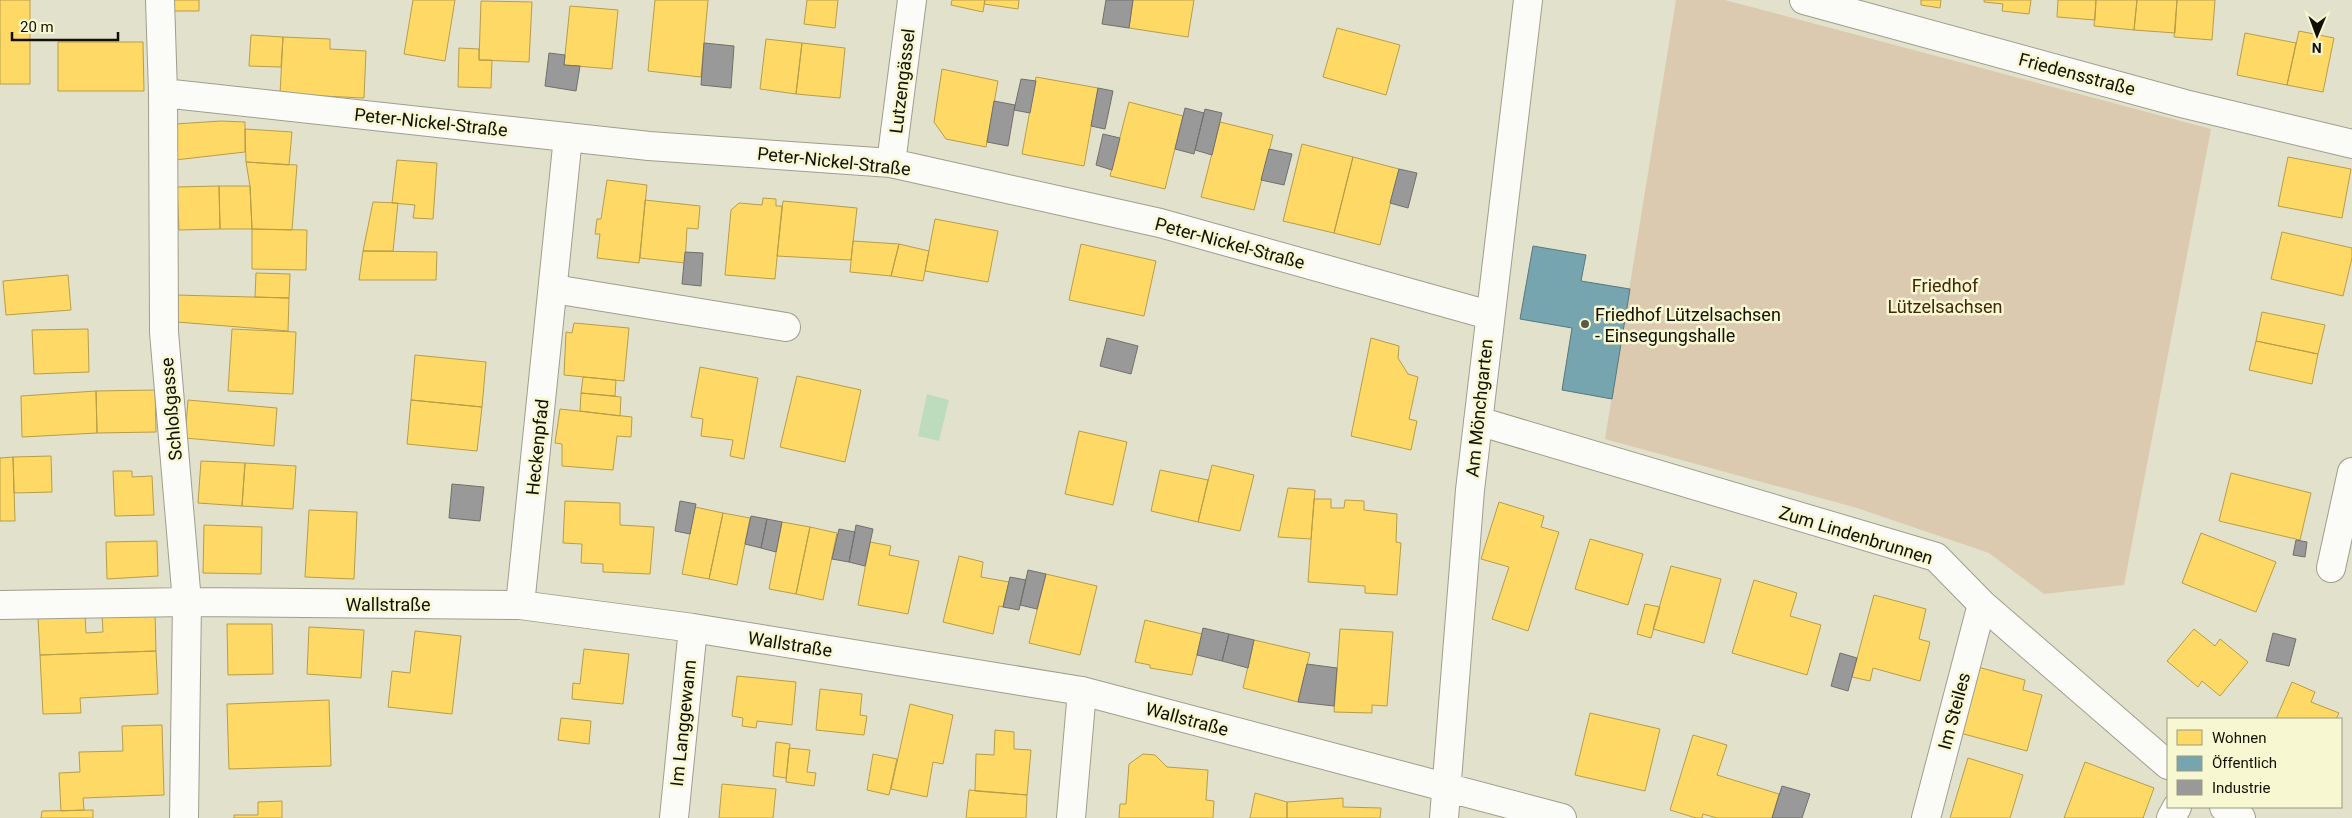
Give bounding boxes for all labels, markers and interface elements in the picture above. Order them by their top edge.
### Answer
scale bar [12,10,119,42]
north arrow [2292,10,2342,60]
text: 20 m [20,18,54,36]
street label: Lutzengässel [885,27,919,135]
text: N [2312,40,2322,56]
street label: Friedensstraße [2017,48,2137,100]
street label: Peter-Nickel-Straße [353,104,509,140]
street label: Peter-Nickel-Straße [756,143,912,179]
street label: Peter-Nickel-Straße [1153,213,1307,273]
park label: Friedhof Lützelsachsen [1887,275,2003,317]
place label: Friedhof Lützelsachsen - Einsegungshalle [1595,304,1781,346]
marker: Friedhof Lützelsachsen - Einsegungshalle [1579,318,1591,330]
street label: Am Mönchgarten [1461,338,1497,478]
street label: Schloßgasse [156,357,186,461]
street label: Heckenpfad [522,398,552,496]
street label: Zum Lindenbrunnen [1776,502,1936,568]
street label: Wallstraße [345,594,431,615]
street label: Wallstraße [746,627,834,661]
street label: Im Langgewann [666,658,700,788]
street label: Im Steiles [1934,670,1974,752]
street label: Wallstraße [1143,698,1231,740]
legend [2167,718,2342,808]
text: Wohnen [2212,729,2266,747]
text: Öffentlich [2212,754,2277,772]
text: Industrie [2212,779,2270,797]

